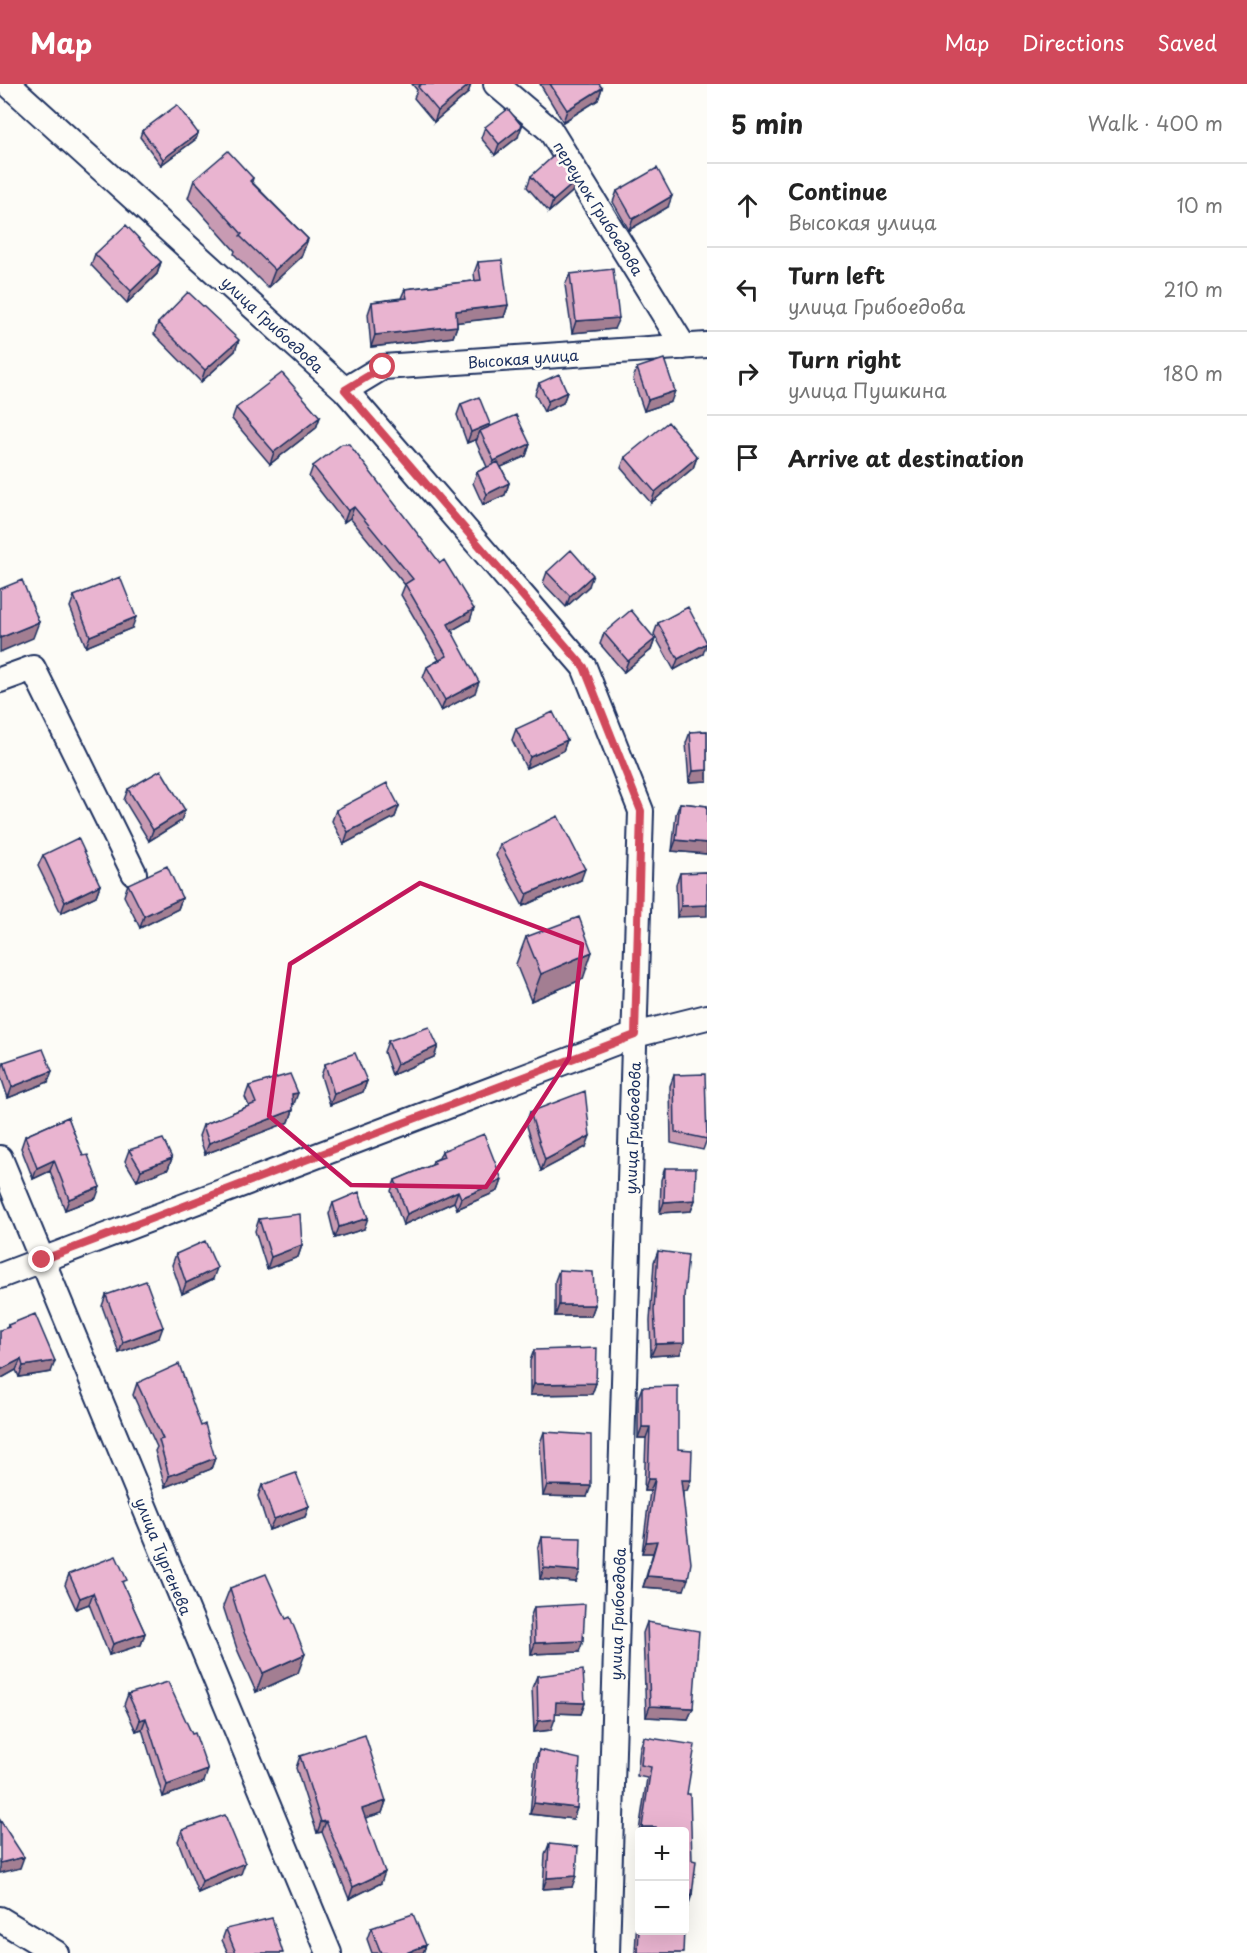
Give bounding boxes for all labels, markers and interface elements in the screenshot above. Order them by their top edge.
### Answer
text: Map [30,21,92,64]
text: Map [944,26,989,58]
text: Directions [1022,26,1124,58]
text: Saved [1157,26,1217,58]
text: 5 min [731,104,803,143]
text: Walk · 400 m [1088,108,1223,138]
street label: переулок Грибоедова [548,136,650,280]
text: Continue [788,174,887,207]
icon: ahead [731,189,764,222]
text: 10 m [1176,190,1223,220]
text: Высокая улица [788,207,937,237]
text: Turn left [788,258,885,291]
street label: улица Грибоедова [217,270,330,378]
icon: left [731,273,764,306]
text: 210 m [1164,274,1223,304]
text: улица Грибоедова [788,291,965,321]
text: Turn right [788,342,901,375]
street label: Высокая улица [467,343,580,373]
route start [369,353,395,379]
icon: right [731,357,764,390]
text: 180 m [1163,358,1223,388]
text: улица Пушкина [788,375,947,405]
icon: arrive [731,441,764,474]
text: Arrive at destination [788,441,1024,474]
street label: улица Грибоедова [618,1061,646,1195]
route end [28,1246,54,1272]
street label: улица Тургенева [130,1494,198,1619]
street label: улица Грибоедова [603,1547,631,1681]
map controls [635,1827,689,1935]
button: + [635,1827,689,1881]
button: − [635,1881,689,1935]

